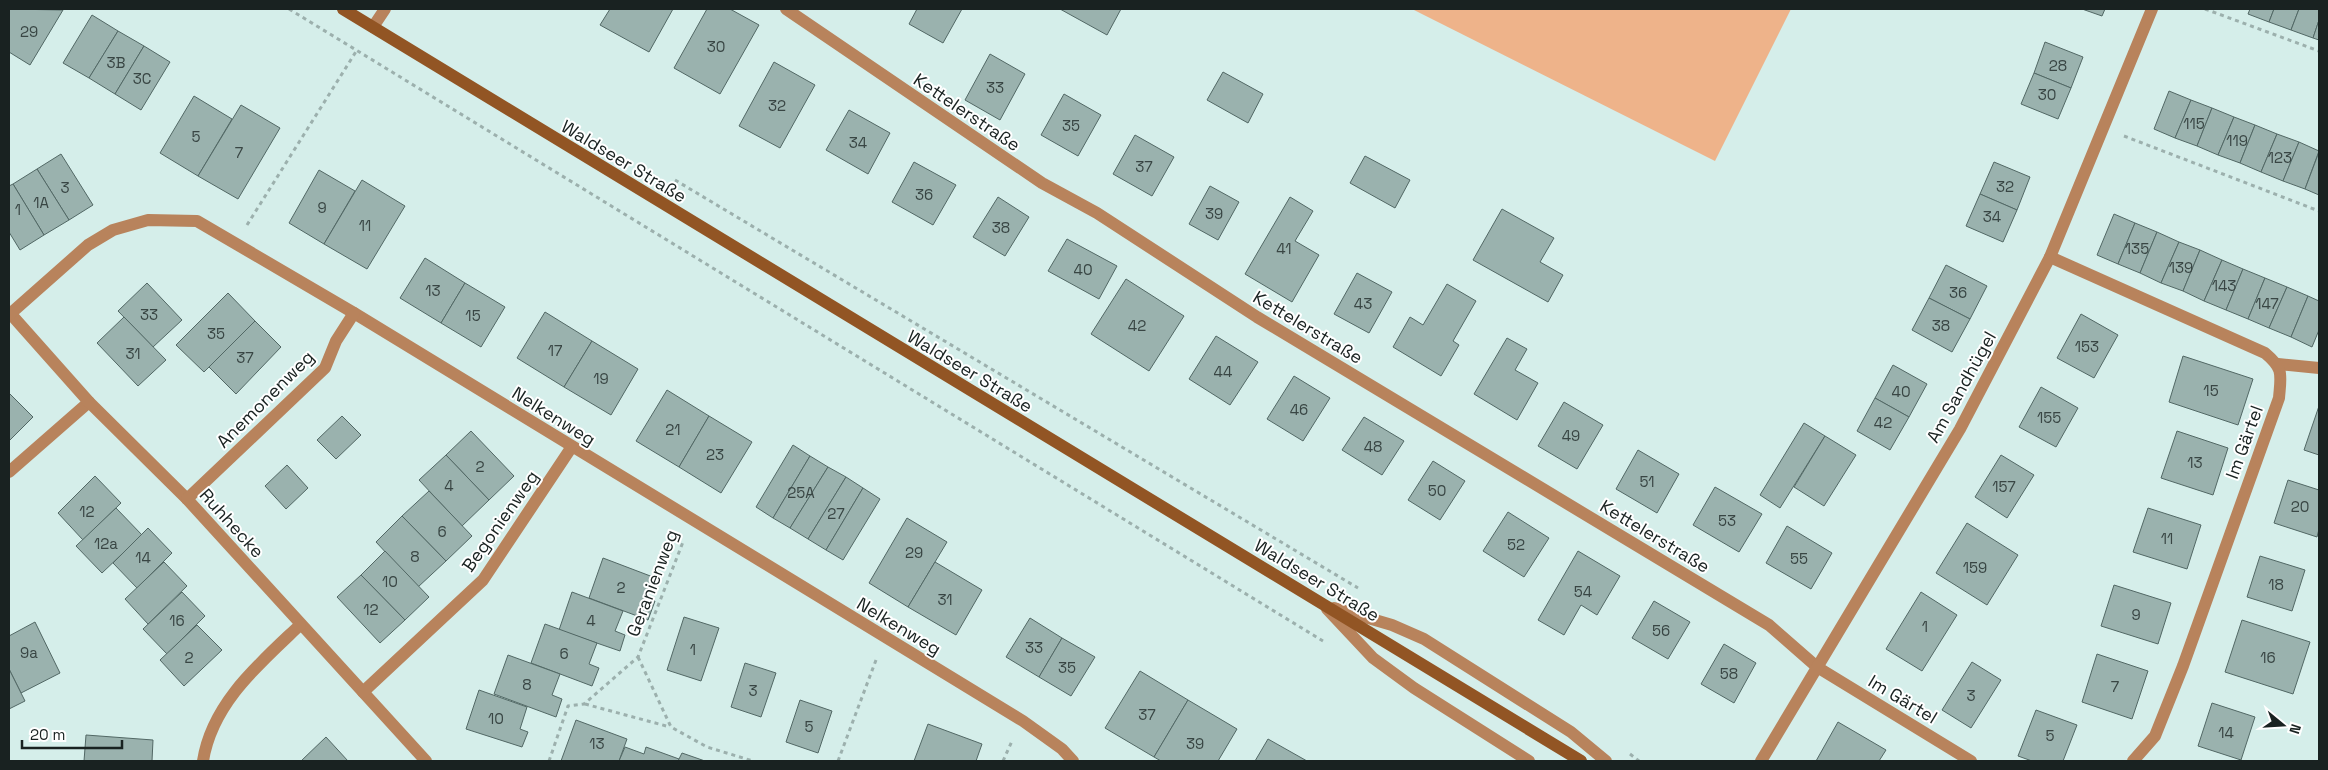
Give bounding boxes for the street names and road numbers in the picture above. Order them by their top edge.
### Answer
street label: Kettelerstraße [909,68,1025,156]
street label: Waldseer Straße [557,115,691,207]
street label: Kettelerstraße [1249,285,1367,369]
street label: Waldseer Straße [903,325,1037,417]
street label: Am Sandhügel [1921,327,2001,447]
street label: Anemonenweg [211,345,319,453]
street label: Nelkenweg [508,381,600,451]
street label: Im Gärtel [2220,402,2268,482]
street label: Begonienweg [457,466,543,576]
street label: Ruhhecke [195,483,269,563]
street label: Kettelerstraße [1596,494,1714,578]
street label: Geranienweg [621,526,683,640]
street label: Waldseer Straße [1250,534,1384,626]
street label: Nelkenweg [853,592,945,660]
street label: Im Gärtel [1864,669,1942,729]

